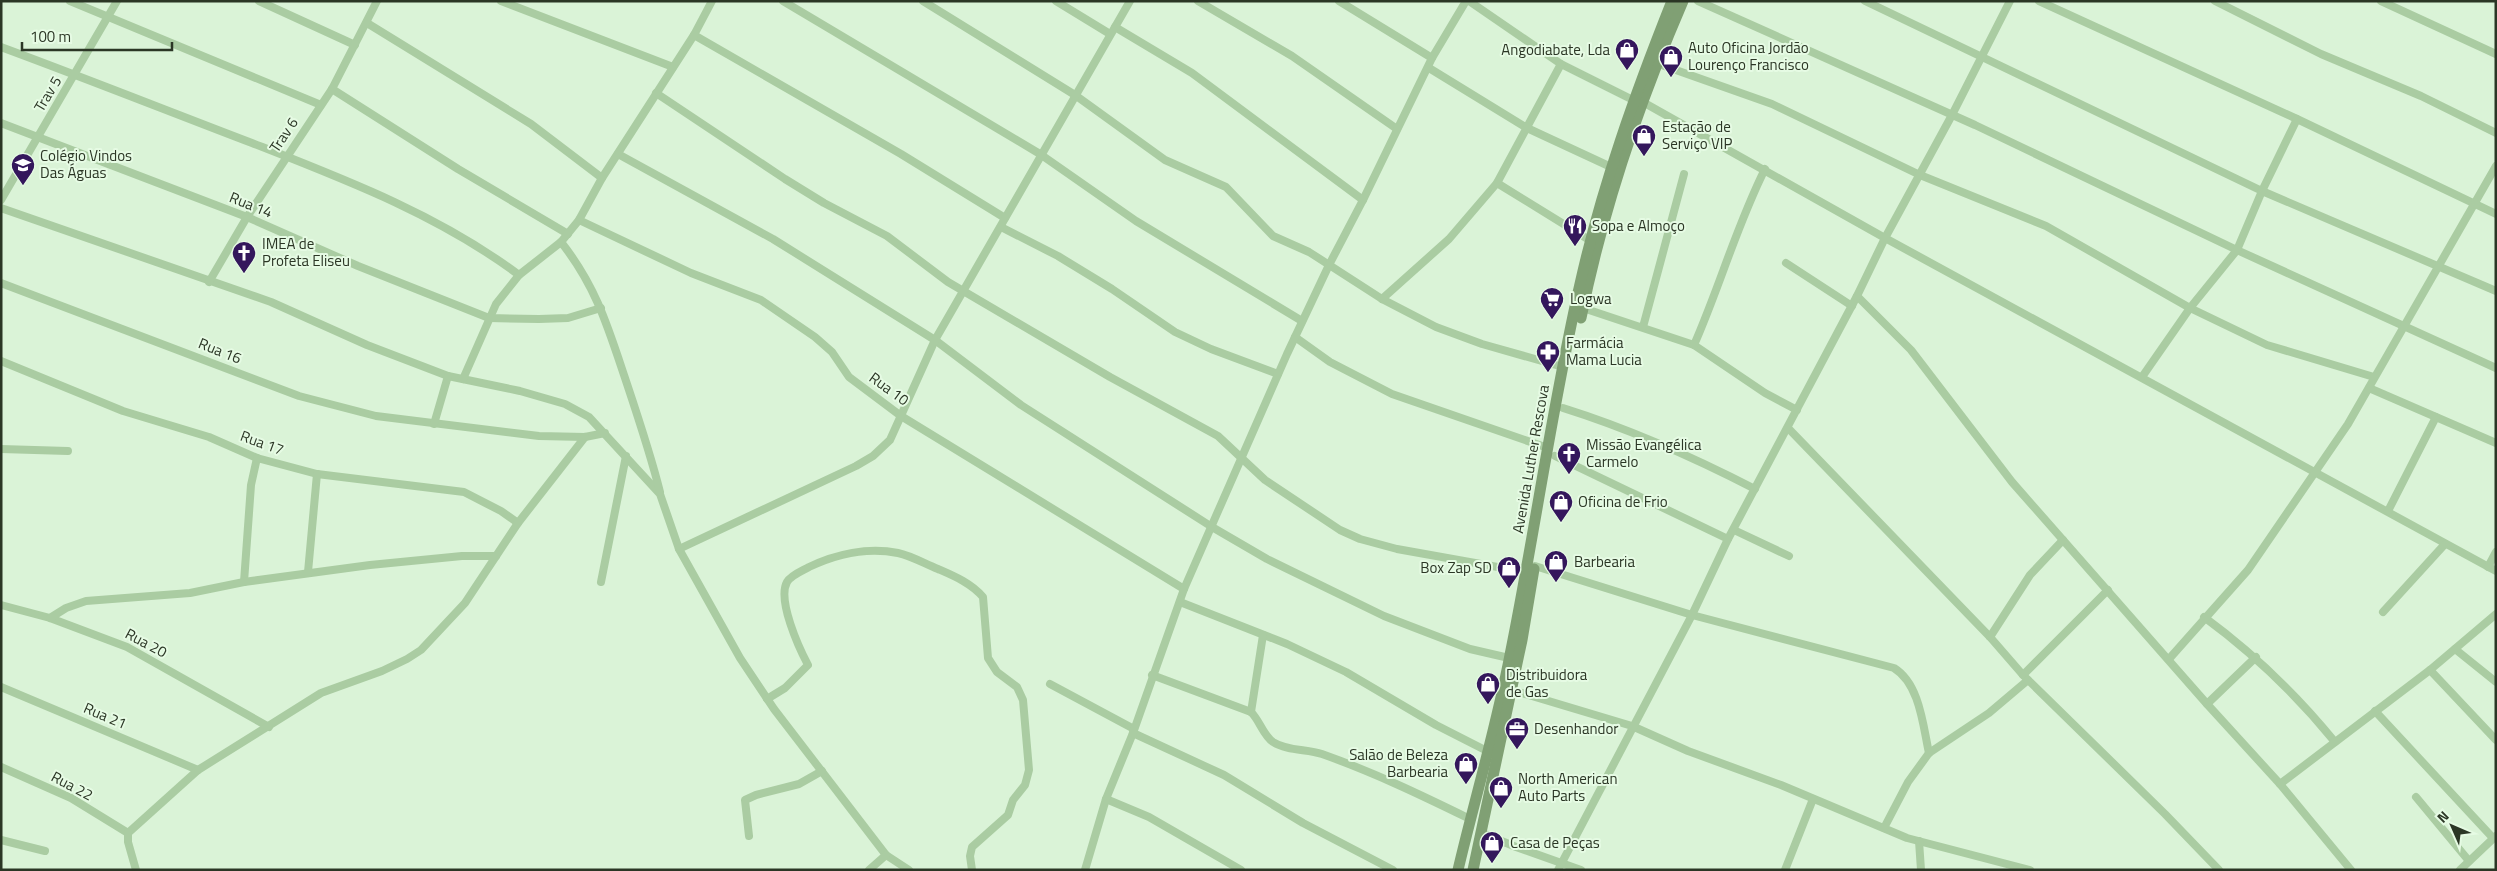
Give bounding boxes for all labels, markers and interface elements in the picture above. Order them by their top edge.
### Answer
scale bar [22,20,172,52]
text: 100 m [30,25,71,48]
place label: Auto Oficina Jordão Lourenço Francisco [1688,36,1809,76]
shop icon: Angodiabate, Lda [1614,37,1640,71]
place label: Angodiabate, Lda [1501,38,1610,61]
shop icon: Auto Oficina Jordão Lourenço Francisco [1658,44,1684,78]
street label: Trav 5 [28,71,67,116]
street label: Trav 6 [263,112,304,157]
place label: Estação de Serviço VIP [1662,115,1732,155]
shop icon: Estação de Serviço VIP [1631,123,1657,157]
place label: Colégio Vindos Das Águas [40,144,132,184]
school or university icon: Colégio Vindos Das Águas [10,152,36,186]
street label: Rua 14 [226,185,276,224]
restaurant icon: Sopa e Almoço [1562,213,1588,247]
place label: Sopa e Almoço [1592,214,1685,237]
place label: IMEA de Profeta Eliseu [262,232,350,272]
church icon: IMEA de Profeta Eliseu [231,240,257,274]
supermarket icon: Logwa [1539,286,1565,320]
place label: Logwa [1570,287,1612,310]
street label: Rua 16 [195,331,245,370]
place label: Farmácia Mama Lucia [1566,331,1642,371]
pharmacy icon: Farmácia Mama Lucia [1535,339,1561,373]
street label: Rua 10 [864,366,914,411]
street label: Avenida Luther Rescova [1506,382,1555,535]
street label: Rua 17 [237,424,287,461]
place label: Missão Evangélica Carmelo [1586,433,1702,473]
church icon: Missão Evangélica Carmelo [1556,441,1582,475]
shop icon: Oficina de Frio [1548,489,1574,523]
place label: Oficina de Frio [1578,490,1668,513]
shop icon: Barbearia [1543,549,1569,583]
place label: Barbearia [1574,550,1635,573]
shop icon: Box Zap SD [1496,555,1522,589]
place label: Box Zap SD [1420,556,1492,579]
street label: Rua 20 [121,622,171,663]
place label: Distribuidora de Gas [1506,663,1588,703]
shop icon: Distribuidora de Gas [1475,671,1501,705]
street label: Rua 21 [80,696,130,735]
office icon: Desenhandor [1504,716,1530,750]
place label: Desenhandor [1534,717,1619,740]
place label: Salão de Beleza Barbearia [1349,743,1448,783]
shop icon: Salão de Beleza Barbearia [1453,751,1479,785]
street label: Rua 22 [47,765,97,806]
place label: North American Auto Parts [1518,767,1617,807]
shop icon: North American Auto Parts [1488,775,1514,809]
north arrow [2427,801,2477,851]
text: N [2432,806,2453,827]
shop icon: Casa de Peças [1479,830,1505,864]
place label: Casa de Peças [1510,831,1600,854]

